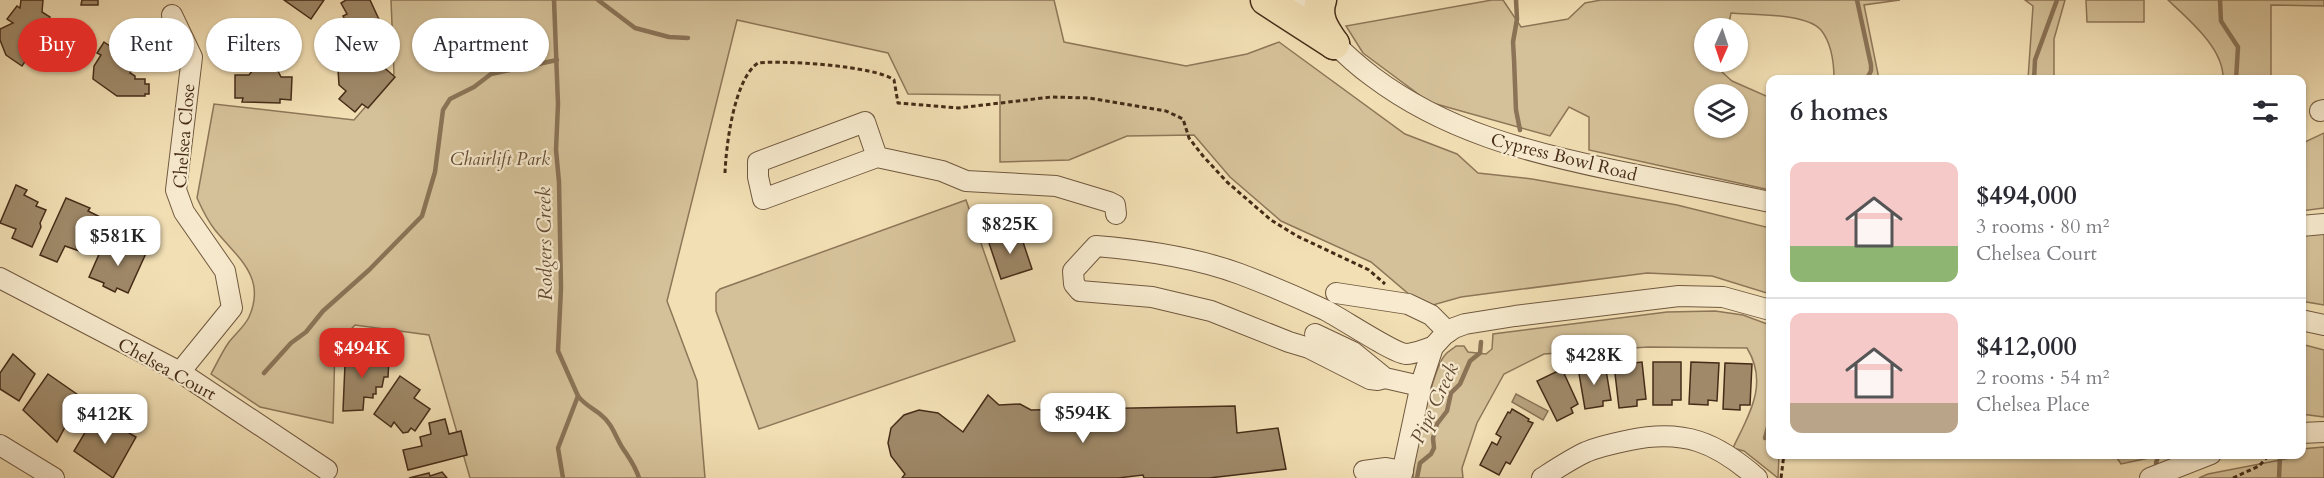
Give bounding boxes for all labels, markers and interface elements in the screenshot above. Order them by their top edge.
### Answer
chip: Buy [18,18,97,72]
chip: Rent [109,18,194,72]
chip: Filters [206,18,302,72]
chip: New [314,18,400,72]
chip: Apartment [412,18,549,72]
north arrow [1694,18,1748,72]
map controls [1694,18,1748,138]
street label: Chelsea Close [167,82,202,190]
button: layers [1694,84,1748,138]
text: 6 homes [1790,94,1888,129]
icon: filters [2249,95,2282,128]
street label: Cypress Bowl Road [1488,127,1640,188]
park label: Chairlift Park [450,147,550,172]
text: $494,000 [1976,178,2077,213]
icon: home [1838,186,1910,258]
water label: Rodgers Creek [530,187,559,301]
pin: $825K [968,204,1052,255]
text: $825K [981,210,1039,237]
text: 3 rooms · 80 m² [1976,213,2109,240]
pin: $581K [76,216,160,267]
text: $581K [89,222,147,249]
text: Chelsea Court [1976,240,2097,267]
pin: $494K [320,328,404,379]
text: $412,000 [1976,329,2077,364]
street label: Chelsea Court [113,332,221,407]
text: $494K [333,334,391,361]
pin: $428K [1552,335,1636,386]
icon: home [1838,337,1910,409]
text: $428K [1565,341,1623,368]
water label: Pipe Creek [1404,358,1465,448]
text: 2 rooms · 54 m² [1976,364,2109,391]
text: Chelsea Place [1976,391,2090,418]
pin: $594K [1041,393,1125,444]
pin: $412K [63,394,147,445]
text: $594K [1054,399,1112,426]
text: $412K [76,400,134,427]

